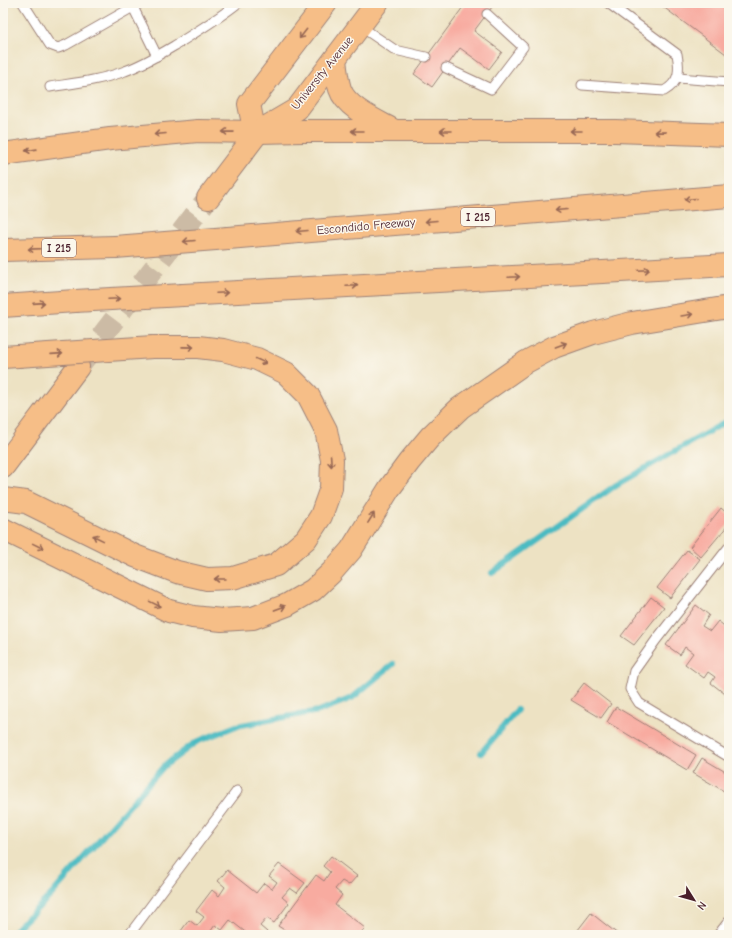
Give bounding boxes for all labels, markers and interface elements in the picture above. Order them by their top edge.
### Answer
one-way arrow [298,28,307,39]
street label: University Avenue [288,34,356,112]
one-way arrow [351,127,364,135]
one-way arrow [440,127,453,135]
one-way arrow [570,127,583,135]
one-way arrow [222,128,235,135]
one-way arrow [654,129,667,136]
one-way arrow [153,131,166,138]
one-way arrow [24,146,37,154]
one-way arrow [684,195,697,202]
one-way arrow [555,206,568,213]
road number: I 215 [461,208,495,226]
street label: Escondido Freeway [316,215,416,237]
one-way arrow [425,217,438,224]
one-way arrow [295,228,308,235]
one-way arrow [183,237,196,244]
road number: I 215 [42,239,76,257]
one-way arrow [28,245,41,253]
one-way arrow [637,266,650,273]
one-way arrow [507,273,520,281]
one-way arrow [345,282,358,290]
one-way arrow [215,289,228,297]
one-way arrow [107,295,120,302]
one-way arrow [32,300,45,307]
one-way arrow [680,311,693,319]
one-way arrow [554,340,566,348]
one-way arrow [181,343,194,351]
one-way arrow [50,350,63,357]
one-way arrow [254,358,266,365]
one-way arrow [328,454,335,467]
one-way arrow [367,512,375,524]
one-way arrow [92,534,104,541]
one-way arrow [32,543,44,551]
one-way arrow [214,575,227,583]
one-way arrow [148,601,160,608]
one-way arrow [274,603,286,611]
north arrow [674,880,714,920]
text: N [694,899,709,912]

